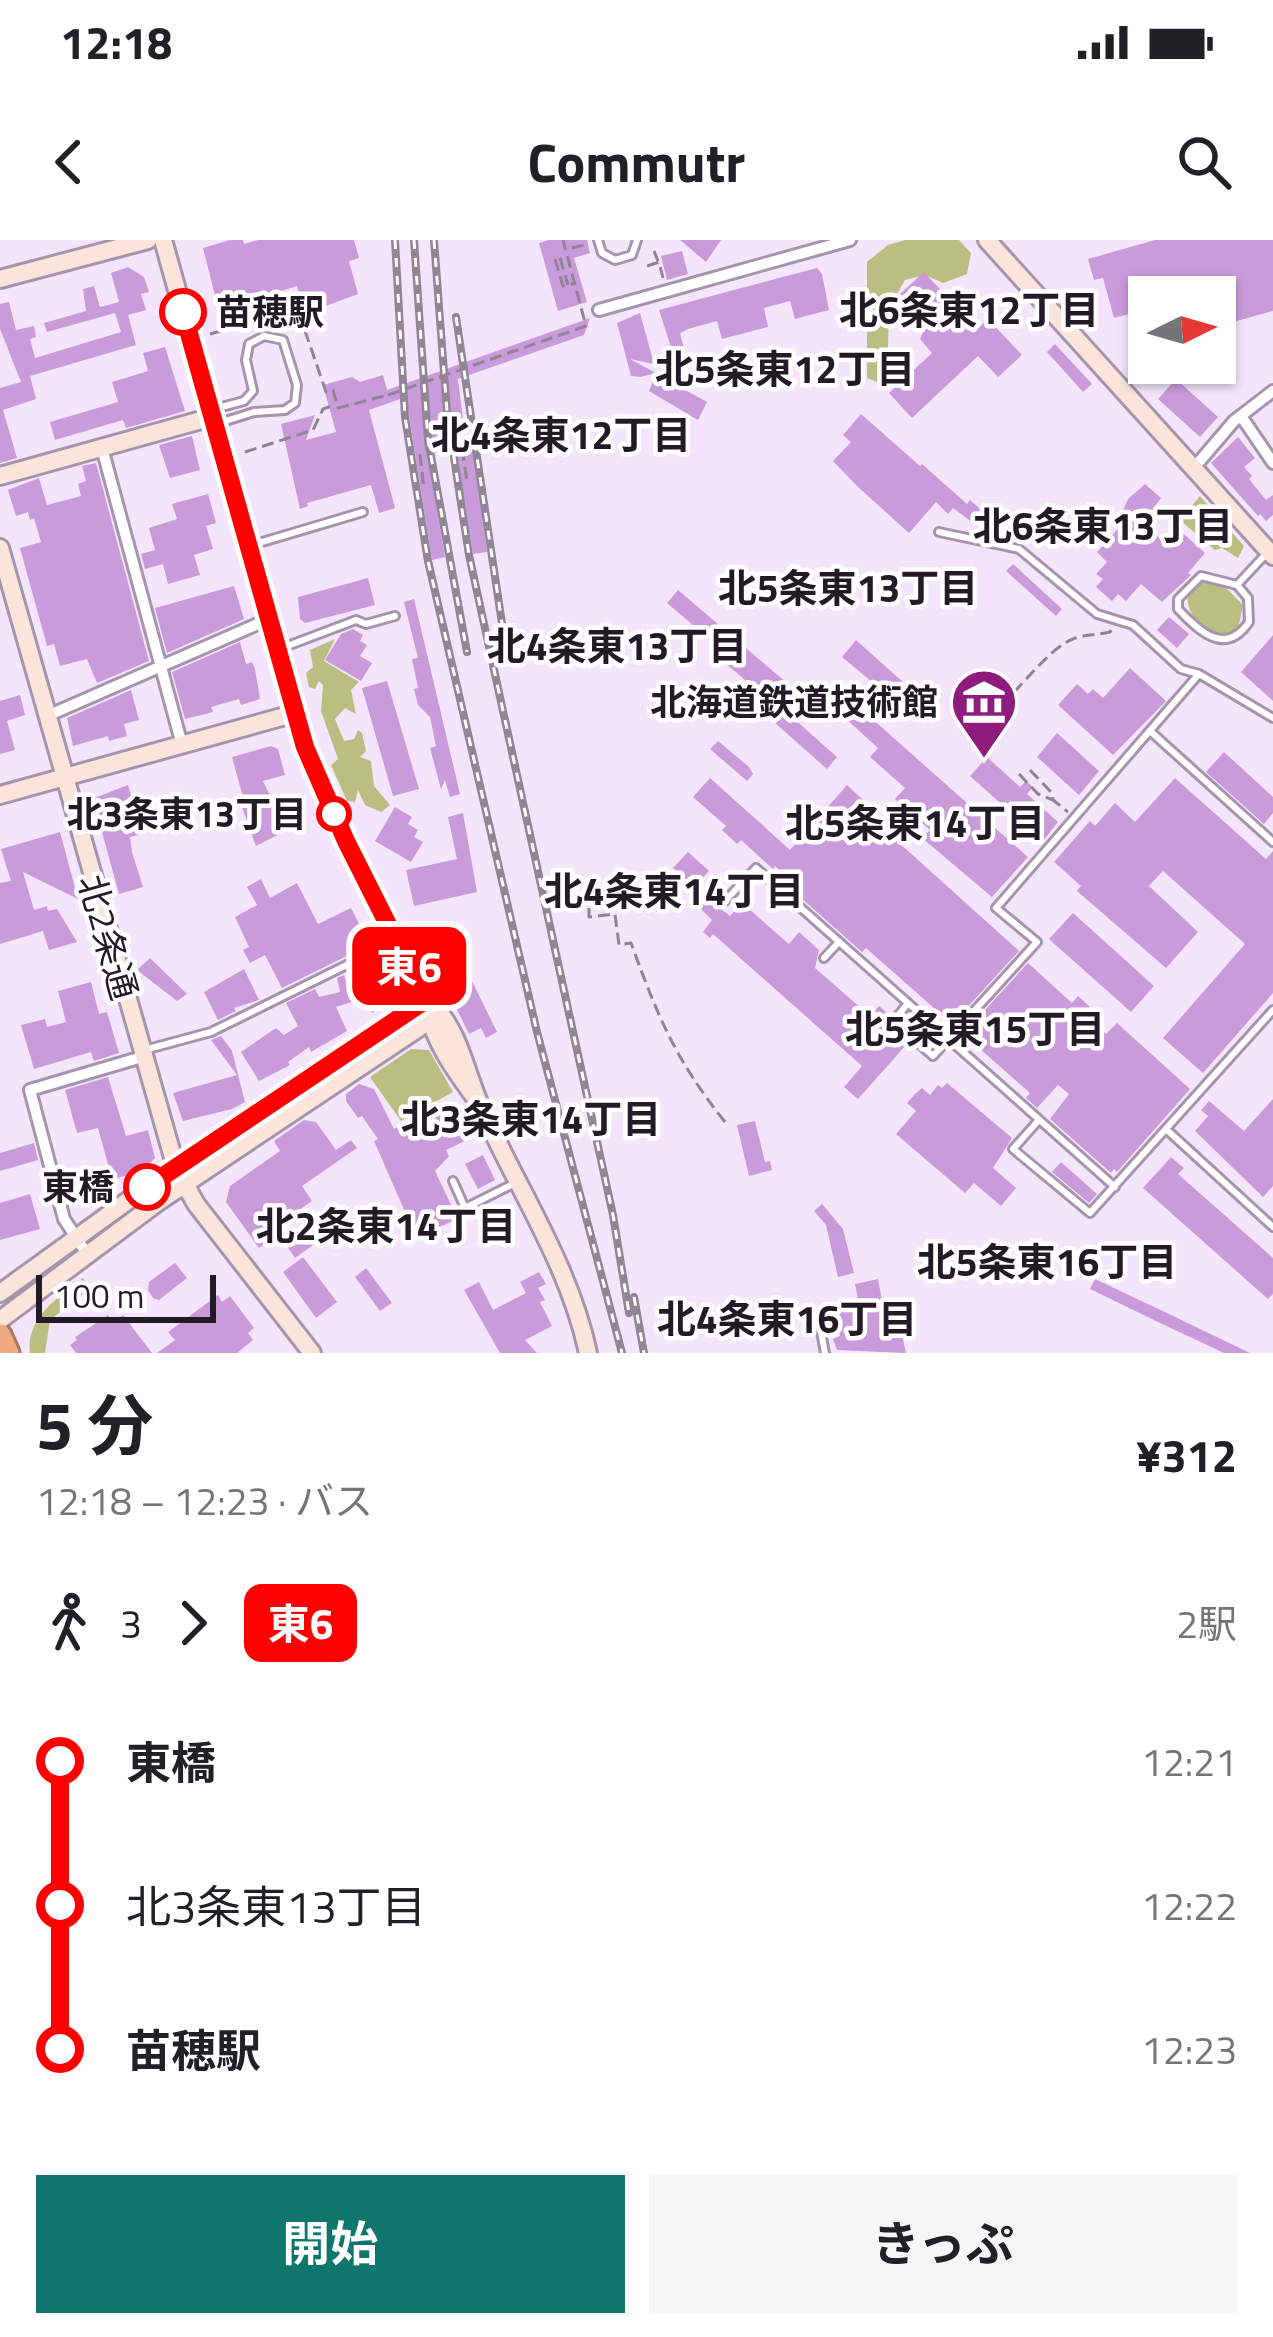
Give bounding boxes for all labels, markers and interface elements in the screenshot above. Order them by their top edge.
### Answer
text: 12:18 [60,8,172,76]
text: Commutr [528,121,745,203]
icon: back [36,129,102,195]
icon: search [1171,129,1237,195]
north arrow [1128,276,1236,384]
map controls [1128,276,1236,384]
district label: 北6条東12丁目 [839,280,1099,339]
place label: 苗穂駅 [216,284,324,339]
marker: 苗穂駅 [161,290,205,334]
district label: 北5条東12丁目 [655,339,915,398]
district label: 北4条東12丁目 [431,405,691,464]
district label: 北6条東13丁目 [973,496,1233,555]
district label: 北5条東13丁目 [718,558,978,617]
district label: 北4条東13丁目 [487,616,747,675]
museum icon: 北海道鉄道技術館 [949,667,1019,761]
place label: 北海道鉄道技術館 [650,674,938,729]
place label: 北3条東13丁目 [67,786,307,841]
district label: 北5条東14丁目 [785,793,1045,852]
marker: 北3条東13丁目 [318,798,350,830]
district label: 北4条東14丁目 [544,861,804,920]
street label: 北2条通 [64,868,153,1006]
line badge: 東6 [355,927,463,1005]
text: 東6 [376,934,442,998]
district label: 北5条東15丁目 [845,999,1105,1058]
district label: 北3条東14丁目 [401,1089,661,1148]
place label: 東橋 [42,1159,114,1214]
marker: 東橋 [125,1165,169,1209]
district label: 北2条東14丁目 [256,1196,516,1255]
district label: 北5条東16丁目 [917,1232,1177,1291]
scale bar [36,1269,216,1322]
text: 100 m [54,1271,144,1321]
district label: 北4条東16丁目 [657,1289,917,1348]
text: 5 分 [36,1374,153,1475]
text: ¥312 [1136,1421,1237,1489]
text: 12:18 – 12:23 · バス [36,1471,373,1530]
icon: walk [36,1590,102,1656]
icon: forward [160,1590,226,1656]
text: 東6 [268,1591,333,1655]
text: 3 [120,1594,142,1653]
text: 2駅 [1176,1594,1237,1653]
text: 東橋 [126,1728,216,1796]
text: 12:21 [1141,1732,1237,1791]
text: 北3条東13丁目 [126,1872,427,1940]
text: 12:22 [1141,1876,1237,1935]
text: 苗穂駅 [126,2016,261,2084]
text: 12:23 [1141,2020,1237,2079]
button: 開始 [36,2175,625,2313]
button: きっぷ [649,2175,1237,2313]

